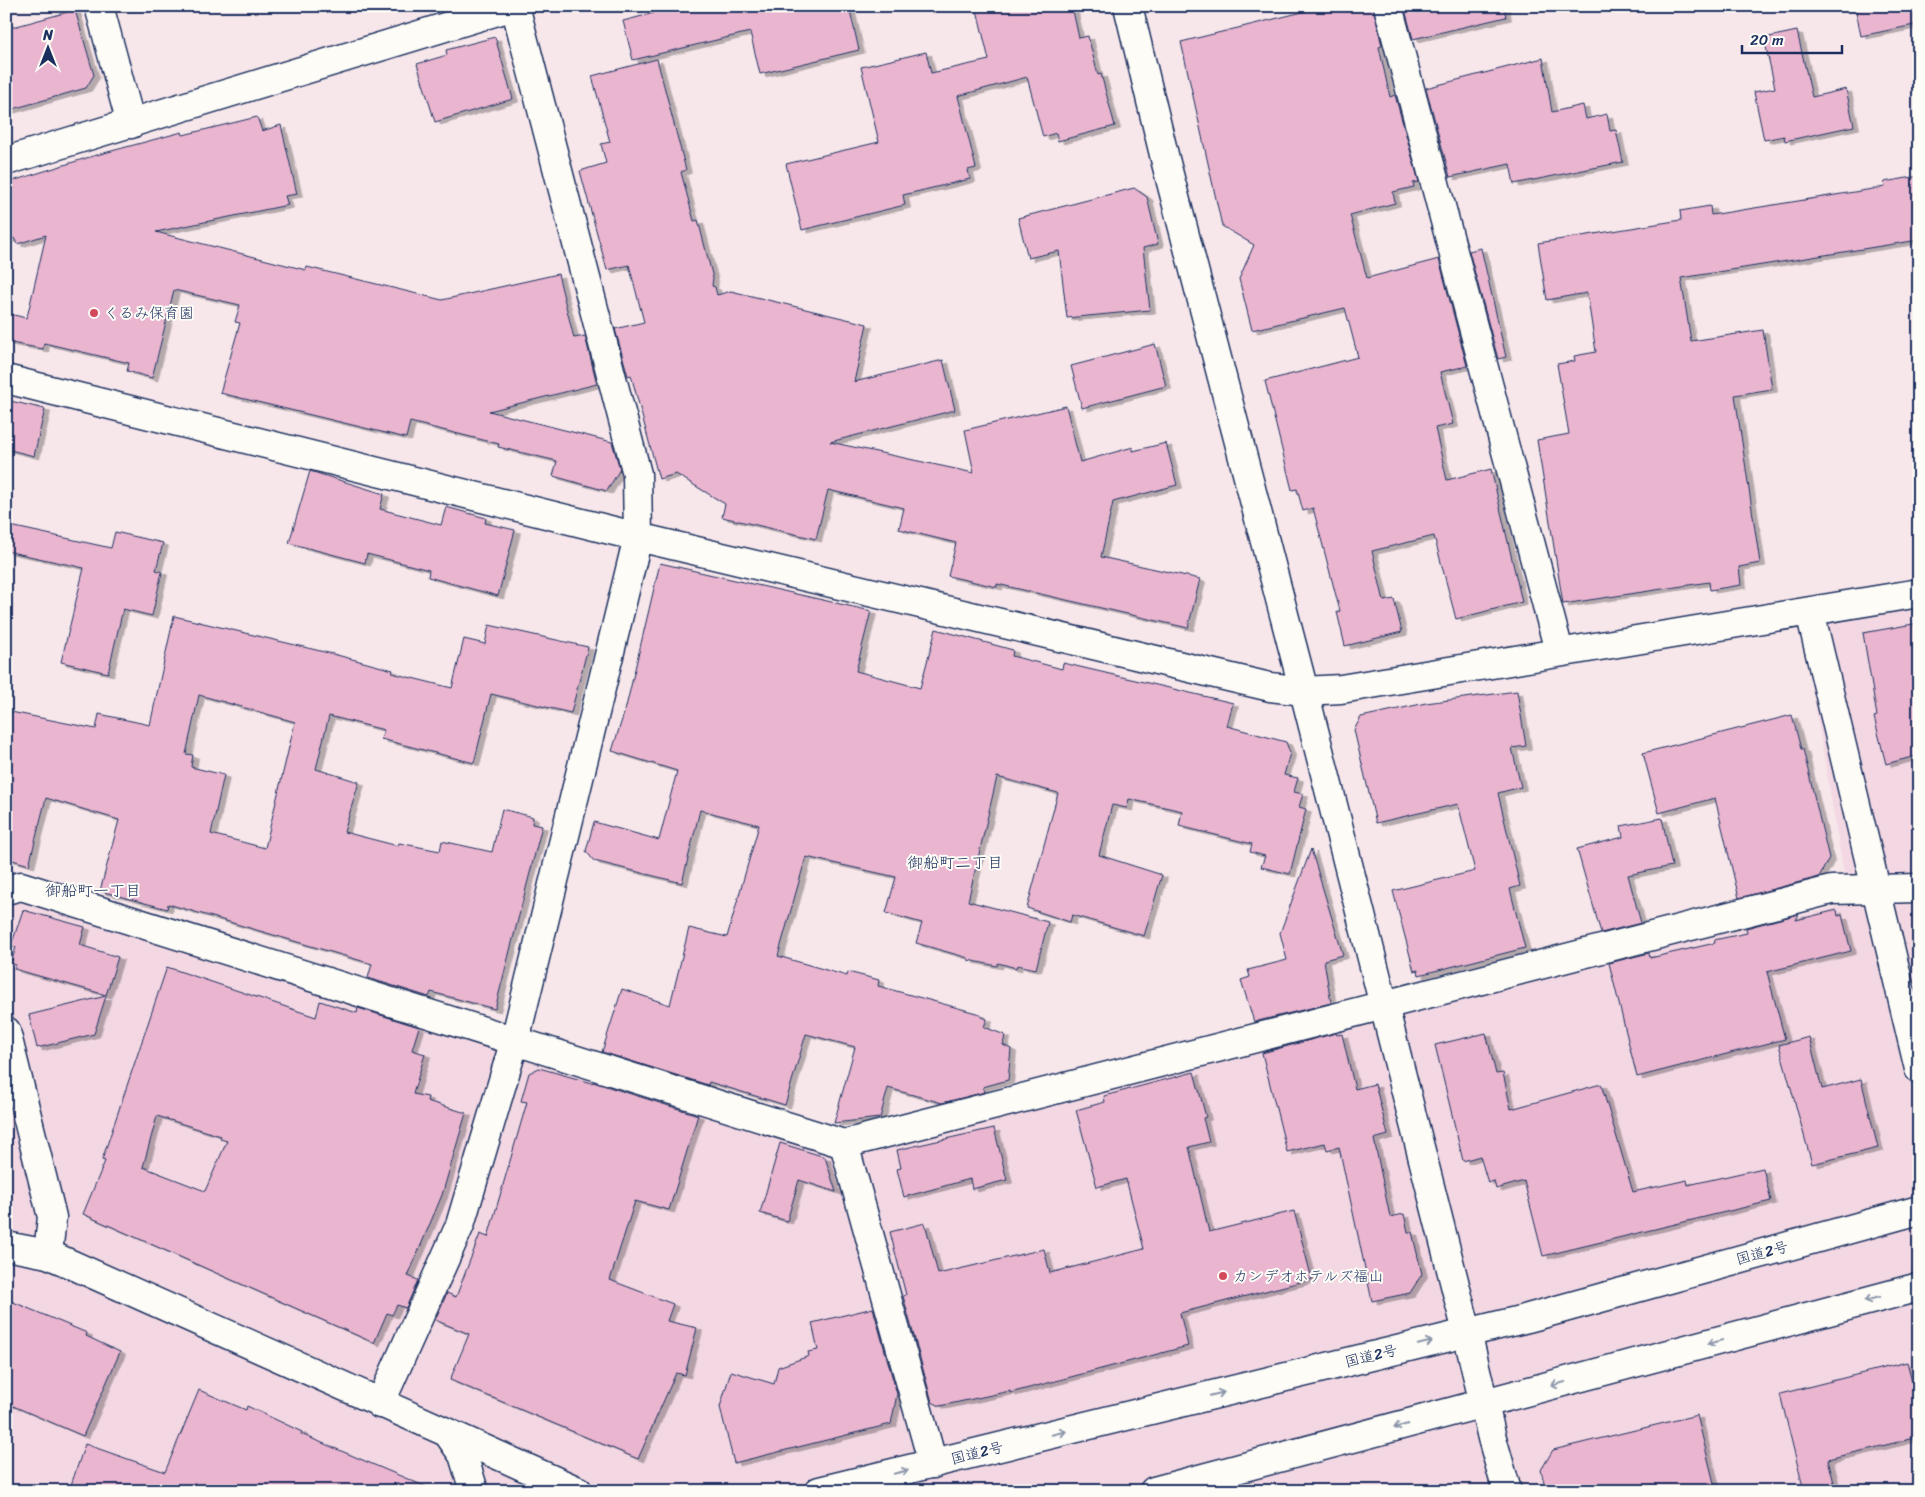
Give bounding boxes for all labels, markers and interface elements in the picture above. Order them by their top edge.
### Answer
north arrow [22,22,72,72]
scale bar [1742,22,1842,54]
text: N [42,23,53,48]
text: 20 m [1750,27,1784,53]
place label: くるみ保育園 [104,300,194,326]
marker: くるみ保育園 [88,307,100,319]
district label: 御船町二丁目 [907,848,1003,877]
district label: 御船町一丁目 [45,876,141,905]
street label: 国道2号 [1733,1233,1791,1273]
place label: カンデオホテルズ福山 [1233,1263,1383,1289]
marker: カンデオホテルズ福山 [1217,1270,1229,1282]
one-way arrow [1864,1295,1880,1305]
street label: 国道2号 [1342,1337,1400,1375]
one-way arrow [1707,1337,1723,1347]
one-way arrow [1417,1338,1433,1347]
one-way arrow [1550,1380,1566,1389]
one-way arrow [1208,1389,1224,1398]
one-way arrow [1393,1422,1409,1431]
one-way arrow [1050,1428,1066,1437]
street label: 国道2号 [948,1434,1006,1472]
one-way arrow [892,1467,908,1476]

